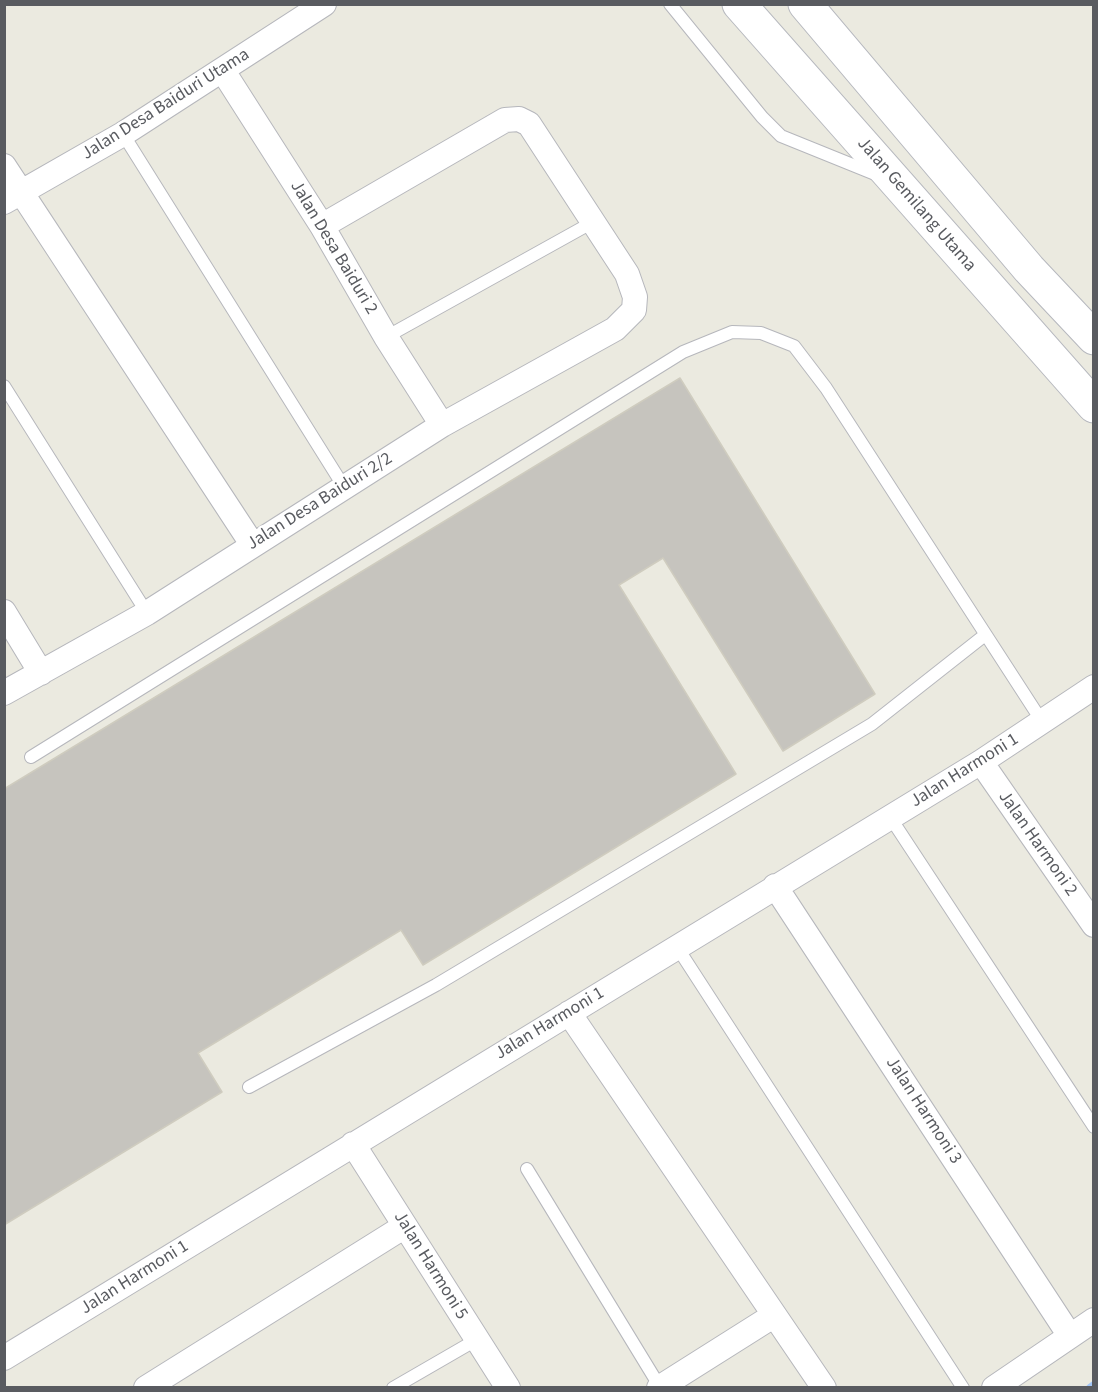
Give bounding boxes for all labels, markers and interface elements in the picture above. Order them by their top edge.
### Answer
street label: Jalan Desa Baiduri Utama [78,45,254,165]
street label: Jalan Gemilang Utama [852,133,980,277]
street label: Jalan Desa Baiduri 2 [285,177,381,319]
street label: Jalan Desa Baiduri 2/2 [243,449,397,555]
street label: Jalan Harmoni 1 [907,729,1023,813]
street label: Jalan Harmoni 2 [993,787,1081,901]
street label: Jalan Harmoni 1 [492,983,608,1065]
street label: Jalan Harmoni 3 [880,1053,966,1169]
street label: Jalan Harmoni 5 [388,1208,472,1324]
street label: Jalan Harmoni 1 [77,1236,193,1320]

